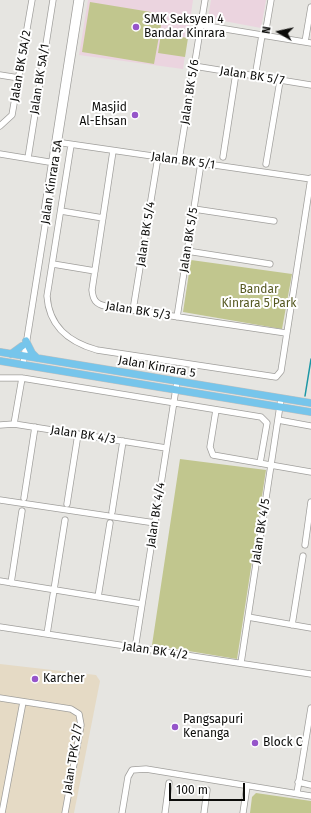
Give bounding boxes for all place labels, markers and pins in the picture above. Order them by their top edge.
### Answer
place label: SMK Seksyen 4 Bandar Kinrara [144,13,225,41]
marker: SMK Seksyen 4 Bandar Kinrara [131,22,141,32]
place label: Masjid Al-Ehsan [79,101,127,129]
marker: Masjid Al-Ehsan [130,110,140,120]
place label: Karcher [43,672,85,686]
marker: Karcher [30,674,40,684]
place label: Pangsapuri Kenanga [183,713,243,741]
marker: Pangsapuri Kenanga [170,722,180,732]
place label: Block C [263,736,303,750]
marker: Block C [250,738,260,748]

